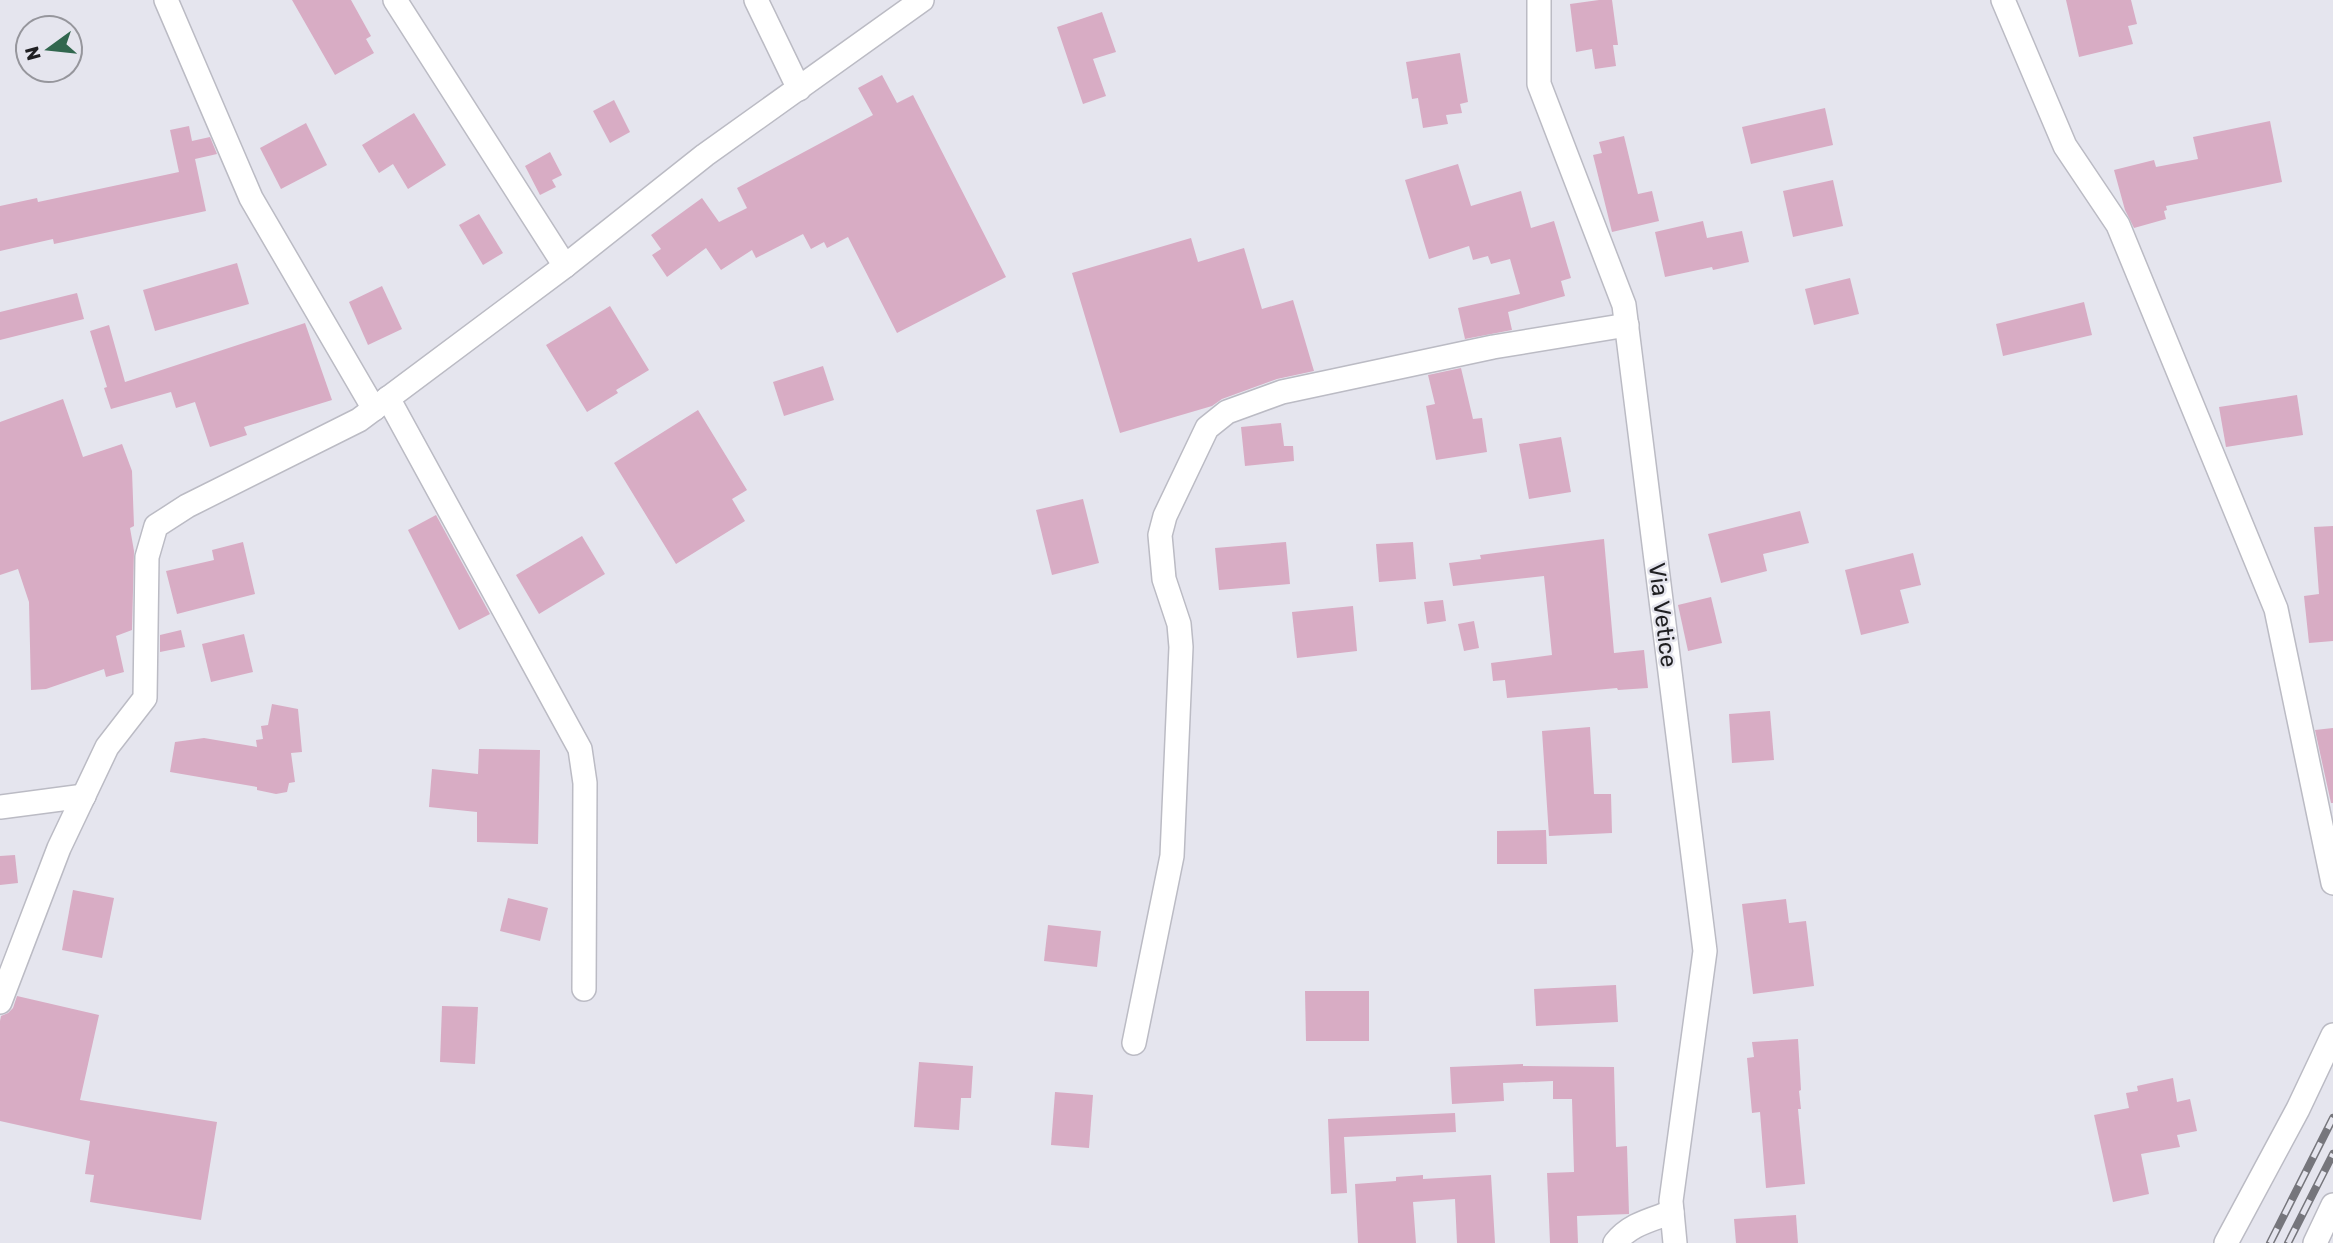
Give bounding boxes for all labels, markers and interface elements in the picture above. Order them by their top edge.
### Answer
north arrow [14,14,84,84]
text: N [20,44,46,63]
street label: Via Vetice [1643,561,1683,669]

